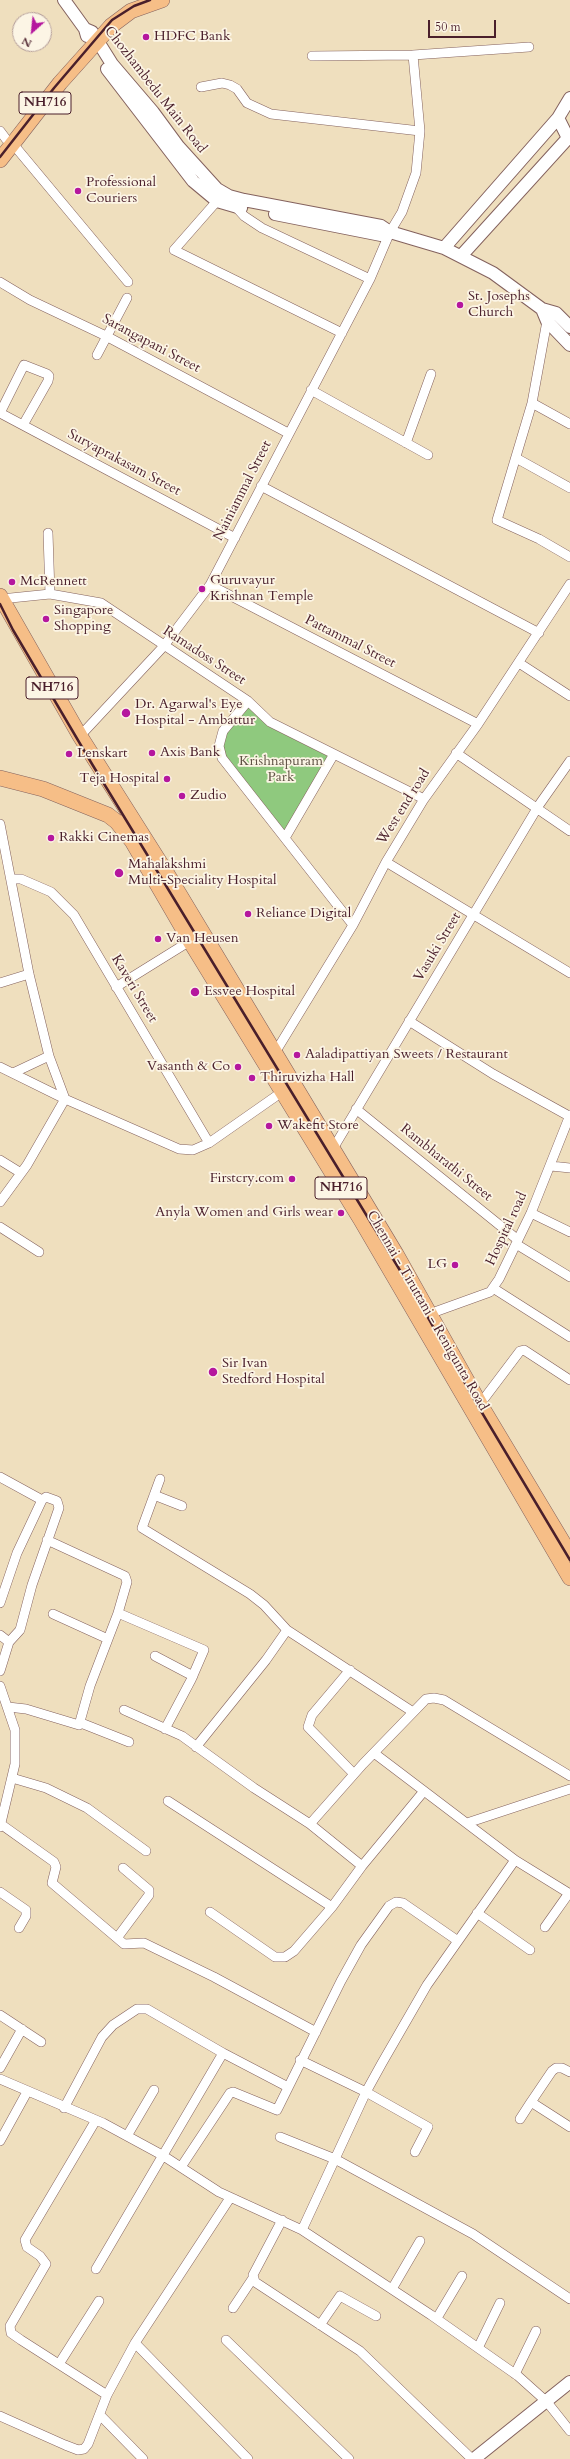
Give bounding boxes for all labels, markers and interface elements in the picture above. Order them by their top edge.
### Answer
north arrow [12,12,52,52]
scale bar [430,12,498,38]
text: 50 m [435,19,461,35]
street label: Chozhambedu Main Road [100,23,210,157]
place label: HDFC Bank [154,29,231,45]
marker: HDFC Bank [141,32,151,42]
text: N [19,33,34,51]
road number: NH716 [19,92,71,114]
place label: Professional Couriers [86,175,156,208]
marker: Professional Couriers [73,186,83,196]
place label: St. Josephs Church [468,289,530,322]
marker: St. Josephs Church [455,300,465,310]
street label: Sarangapani Street [99,311,203,377]
street label: Suryaprakasam Street [65,426,183,500]
street label: Nainiammal Street [210,438,276,544]
place label: Guruvayur Krishnan Temple [210,573,313,606]
place label: McRennett [20,574,87,590]
marker: McRennett [7,577,17,587]
marker: Guruvayur Krishnan Temple [197,584,207,594]
place label: Singapore Shopping [54,603,113,636]
street label: Pattammal Street [302,612,398,672]
marker: Singapore Shopping [41,614,51,624]
street label: Ramadoss Street [159,623,249,689]
road number: NH716 [26,677,78,699]
place label: Dr. Agarwal's Eye Hospital - Ambattur [135,697,255,730]
marker: Dr. Agarwal's Eye Hospital - Ambattur [120,707,132,719]
place label: Axis Bank [160,745,220,761]
place label: Lenskart [77,746,128,762]
marker: Axis Bank [147,748,157,758]
marker: Lenskart [64,749,74,759]
park label: Krishnapuram Park [239,754,323,786]
street label: West end road [374,766,434,848]
place label: Teja Hospital [79,771,159,787]
marker: Teja Hospital [162,774,172,784]
place label: Zudio [190,788,227,804]
marker: Zudio [177,791,187,801]
place label: Rakki Cinemas [59,830,149,846]
marker: Rakki Cinemas [46,833,56,843]
place label: Mahalakshmi Multi-Speciality Hospital [128,857,277,890]
marker: Mahalakshmi Multi-Speciality Hospital [113,867,125,879]
place label: Reliance Digital [256,906,351,922]
marker: Reliance Digital [243,909,253,919]
street label: Vasuki Street [411,909,465,985]
place label: Van Heusen [166,931,239,947]
marker: Van Heusen [153,934,163,944]
street label: Kaveri Street [107,952,161,1026]
place label: Essvee Hospital [204,984,295,1000]
marker: Essvee Hospital [189,986,201,998]
place label: Aaladipattiyan Sweets / Restaurant [305,1047,508,1063]
marker: Aaladipattiyan Sweets / Restaurant [292,1050,302,1060]
place label: Vasanth & Co [147,1059,230,1075]
marker: Vasanth & Co [233,1062,243,1072]
place label: Thiruvizha Hall [260,1070,354,1086]
marker: Thiruvizha Hall [247,1073,257,1083]
place label: Wakefit Store [277,1118,359,1134]
marker: Wakefit Store [264,1121,274,1131]
street label: Rambharathi Street [397,1121,495,1205]
place label: Firstcry.com [210,1171,284,1187]
marker: Firstcry.com [287,1174,297,1184]
road number: NH716 [315,1177,367,1199]
street label: Hospital road [483,1190,531,1268]
place label: Anyla Women and Girls wear [155,1205,333,1221]
marker: Anyla Women and Girls wear [336,1208,346,1218]
street label: Chennai - Tiruttani - Renigunta Road [363,1208,491,1414]
place label: LG [427,1257,447,1273]
marker: LG [450,1260,460,1270]
place label: Sir Ivan Stedford Hospital [222,1356,325,1388]
marker: Sir Ivan Stedford Hospital [207,1366,219,1378]

